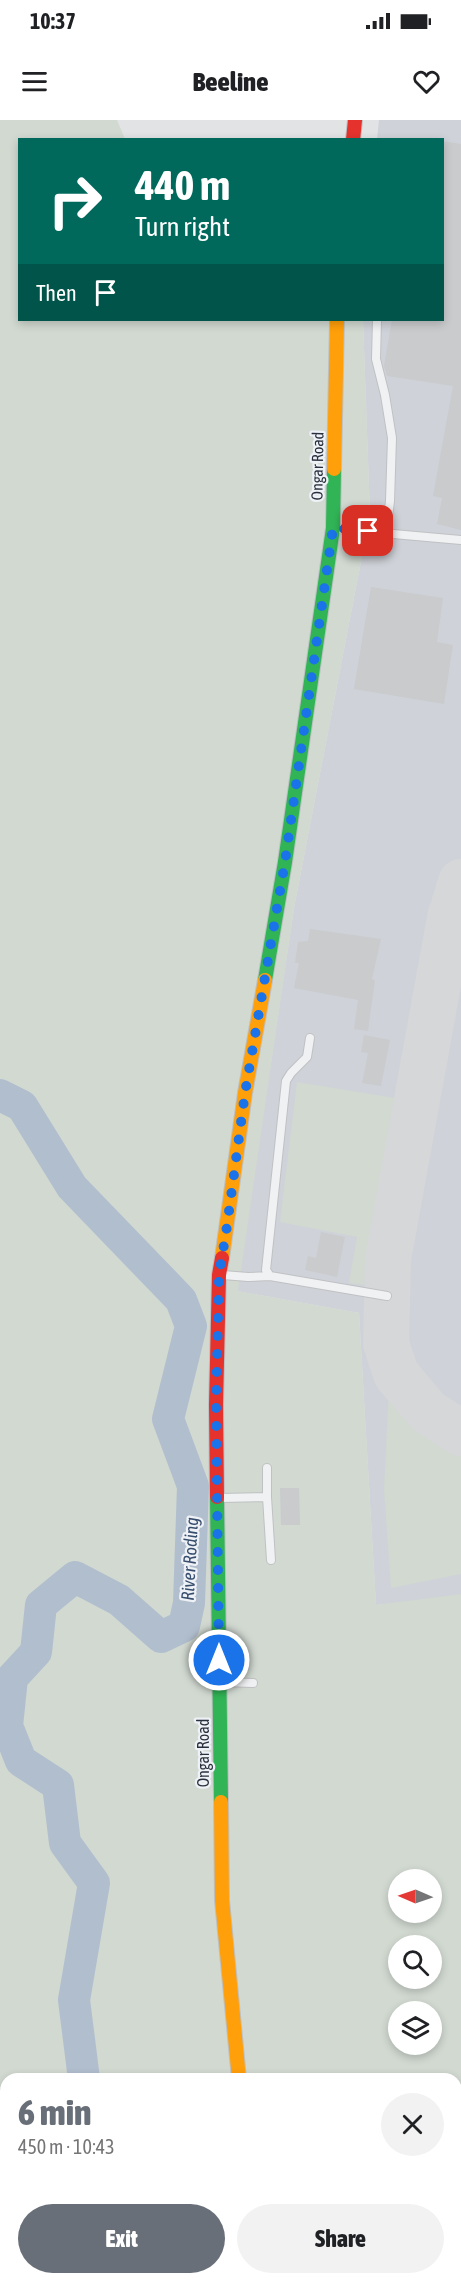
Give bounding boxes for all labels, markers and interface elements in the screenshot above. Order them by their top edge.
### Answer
text: 10:37 [30,8,76,34]
icon: menu [18,65,51,98]
icon: heart [410,65,443,98]
text: Beeline [193,66,268,97]
text: 440 m [135,161,230,209]
icon: right [36,162,114,240]
text: Turn right [135,211,230,242]
icon: arrive [89,276,122,309]
text: Then [36,280,77,306]
street label: Ongar Road [307,432,328,500]
pin [342,505,393,556]
icon: arrive [351,514,384,547]
water label: River Roding [177,1517,202,1601]
position arrow [187,1628,251,1692]
street label: Ongar Road [194,1719,213,1787]
north arrow [388,1869,442,1923]
map controls [388,1869,442,2055]
button: search [388,1935,442,1989]
button: layers [388,2001,442,2055]
text: 6 min [18,2091,92,2133]
button: close [381,2093,444,2156]
text: 450 m · 10:43 [18,2135,115,2158]
button: Exit [18,2204,225,2273]
button: Share [237,2204,444,2273]

